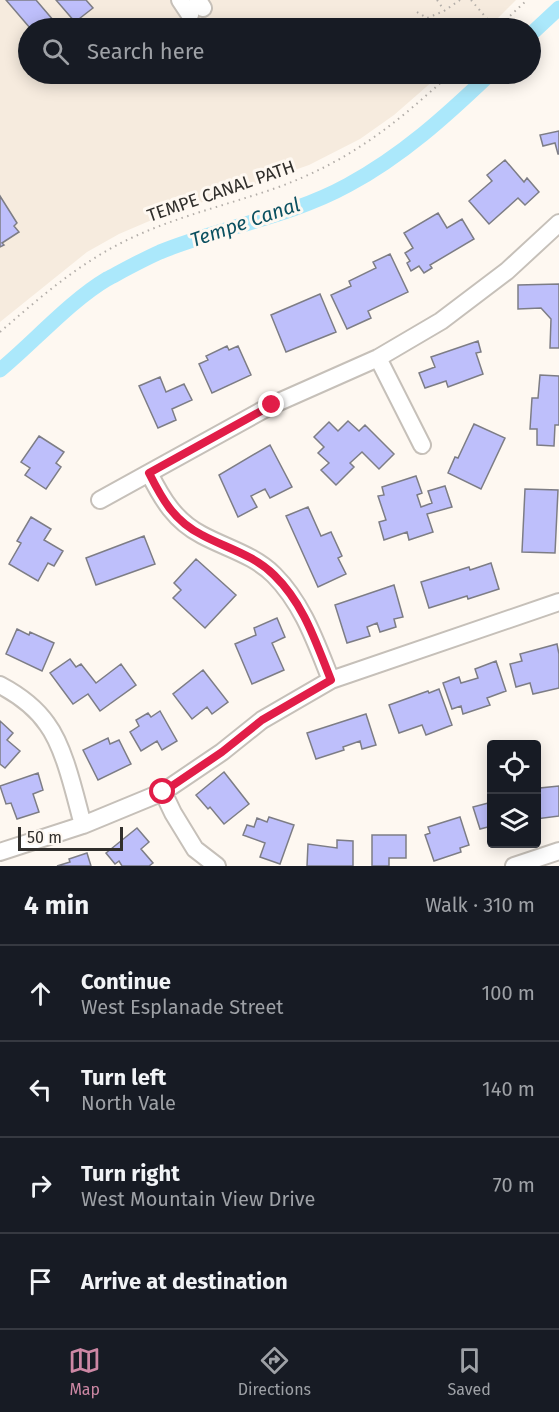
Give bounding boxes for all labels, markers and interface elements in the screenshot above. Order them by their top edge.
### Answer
search box [18,18,541,84]
icon: search [39,35,72,68]
text: Search here [87,38,205,65]
street label: TEMPE CANAL PATH [144,155,298,227]
water label: Tempe Canal [187,192,303,252]
route end [258,391,284,417]
map controls [487,740,541,848]
button: locate [487,740,541,794]
route start [149,778,175,804]
button: layers [487,794,541,848]
scale bar [18,824,123,852]
text: 50 m [27,828,62,847]
text: 4 min [24,890,89,921]
text: Walk · 310 m [425,893,535,917]
text: Continue [81,968,171,995]
icon: ahead [24,977,57,1010]
text: 100 m [482,981,535,1005]
text: West Esplanade Street [81,995,284,1019]
text: Turn left [81,1064,166,1091]
icon: left [24,1073,57,1106]
text: 140 m [482,1077,535,1101]
text: North Vale [81,1091,176,1115]
text: Turn right [81,1160,180,1187]
icon: right [24,1169,57,1202]
text: 70 m [493,1173,535,1197]
text: West Mountain View Drive [81,1187,316,1211]
icon: arrive [24,1265,57,1298]
text: Arrive at destination [81,1268,288,1295]
tab: Map [68,1344,101,1399]
tab: Directions [238,1344,311,1399]
tab: Saved [447,1344,491,1399]

